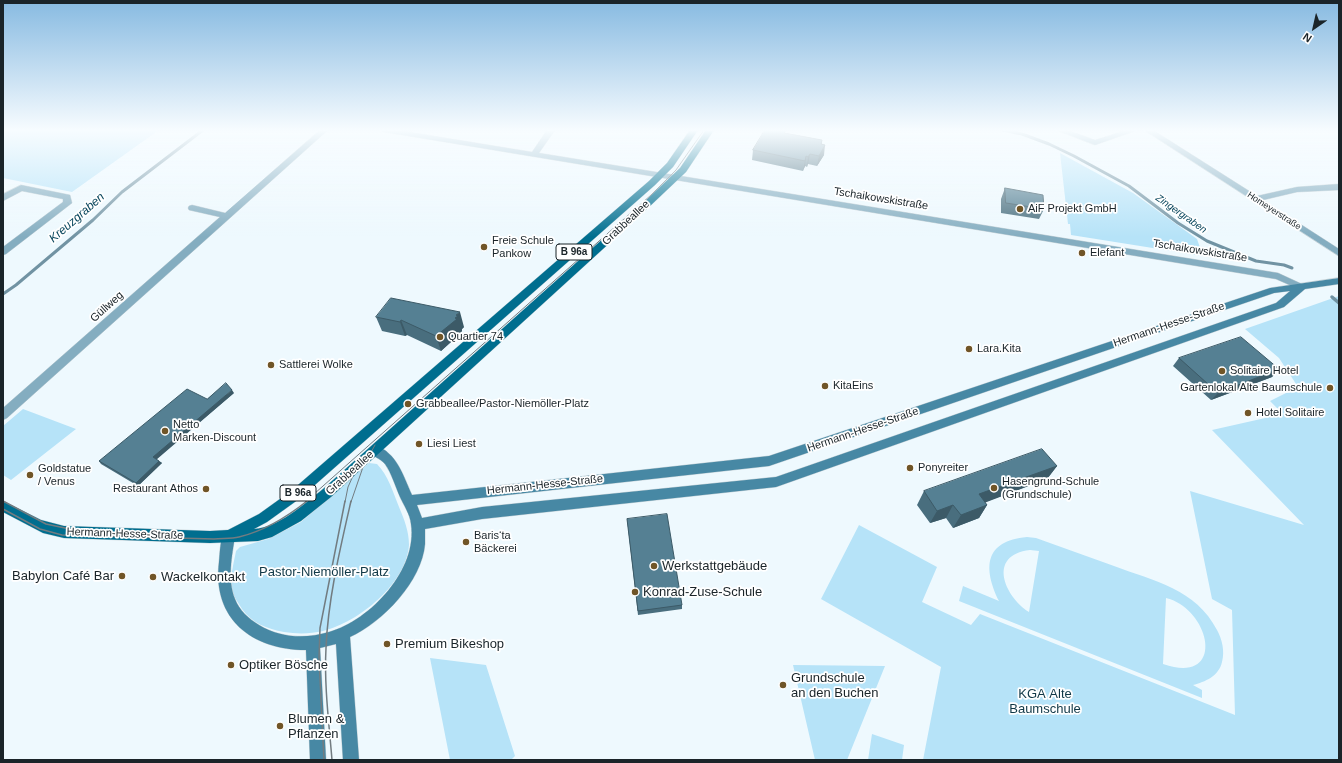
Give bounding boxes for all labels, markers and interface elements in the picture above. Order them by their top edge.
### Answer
north arrow [1294,8,1334,48]
text: N [1301,31,1314,45]
street label: Tschaikowskistraße [833,185,929,213]
water label: Kreuzgraben [46,190,108,246]
street label: Homeyerstraße [1245,190,1303,232]
water label: Zingergraben [1153,192,1209,236]
street label: Grabbeallee [600,198,652,248]
place label: AiF Projekt GmbH [1028,202,1117,216]
marker: AiF Projekt GmbH [1015,204,1025,214]
place label: Freie Schule Pankow [492,234,554,260]
street label: Tschaikowskistraße [1152,237,1248,265]
marker: Freie Schule Pankow [479,242,489,252]
road number: B 96a [556,244,592,260]
place label: Elefant [1090,246,1124,260]
marker: Elefant [1077,248,1087,258]
street label: Güllweg [88,289,126,325]
street label: Hermann-Hesse-Straße [1112,300,1226,350]
place label: Quartier 74 [448,330,503,344]
marker: Quartier 74 [435,332,445,342]
place label: Lara.Kita [977,342,1021,356]
marker: Lara.Kita [964,344,974,354]
place label: Sattlerei Wolke [279,358,353,372]
marker: Sattlerei Wolke [266,360,276,370]
place label: Solitaire Hotel [1230,364,1298,378]
marker: Solitaire Hotel [1217,366,1227,376]
place label: KitaEins [833,379,873,393]
marker: KitaEins [820,381,830,391]
place label: Gartenlokal Alte Baumschule [1180,381,1322,395]
marker: Gartenlokal Alte Baumschule [1325,383,1335,393]
place label: Grabbeallee/Pastor-Niemöller-Platz [416,397,589,411]
marker: Grabbeallee/Pastor-Niemöller-Platz [403,399,413,409]
street label: Hermann-Hesse-Straße [806,405,920,455]
place label: Hotel Solitaire [1256,406,1324,420]
marker: Hotel Solitaire [1243,408,1253,418]
place label: Netto Marken-Discount [173,418,256,444]
marker: Netto Marken-Discount [160,426,170,436]
place label: Liesi Liest [427,437,476,451]
marker: Liesi Liest [414,439,424,449]
street label: Grabbeallee [323,448,377,498]
place label: Ponyreiter [918,461,968,475]
place label: Goldstatue / Venus [38,462,91,488]
marker: Ponyreiter [905,463,915,473]
marker: Goldstatue / Venus [25,470,35,480]
street label: Hermann-Hesse-Straße [486,472,604,498]
place label: Hasengrund-Schule (Grundschule) [1002,475,1099,501]
place label: Restaurant Athos [113,482,198,496]
marker: Hasengrund-Schule (Grundschule) [989,483,999,493]
marker: Restaurant Athos [201,484,211,494]
road number: B 96a [280,485,316,501]
street label: Hermann-Hesse-Straße [66,525,184,543]
place label: Baris‘ta Bäckerei [474,529,517,555]
marker: Baris‘ta Bäckerei [461,537,471,547]
place label: Werkstattgebäude [662,558,767,574]
marker: Werkstattgebäude [649,561,659,571]
park label: Pastor-Niemöller-Platz [259,564,389,580]
place label: Babylon Café Bar [12,568,114,584]
place label: Wackelkontakt [161,569,245,585]
marker: Babylon Café Bar [117,571,127,581]
marker: Wackelkontakt [148,572,158,582]
place label: Konrad-Zuse-Schule [643,584,762,600]
marker: Konrad-Zuse-Schule [630,587,640,597]
place label: Premium Bikeshop [395,636,504,652]
marker: Premium Bikeshop [382,639,392,649]
place label: Optiker Bösche [239,657,328,673]
marker: Optiker Bösche [226,660,236,670]
place label: Grundschule an den Buchen [791,670,878,701]
marker: Grundschule an den Buchen [778,680,788,690]
park label: KGA Alte Baumschule [1009,686,1081,717]
place label: Blumen & Pflanzen [288,711,344,742]
marker: Blumen & Pflanzen [275,721,285,731]

